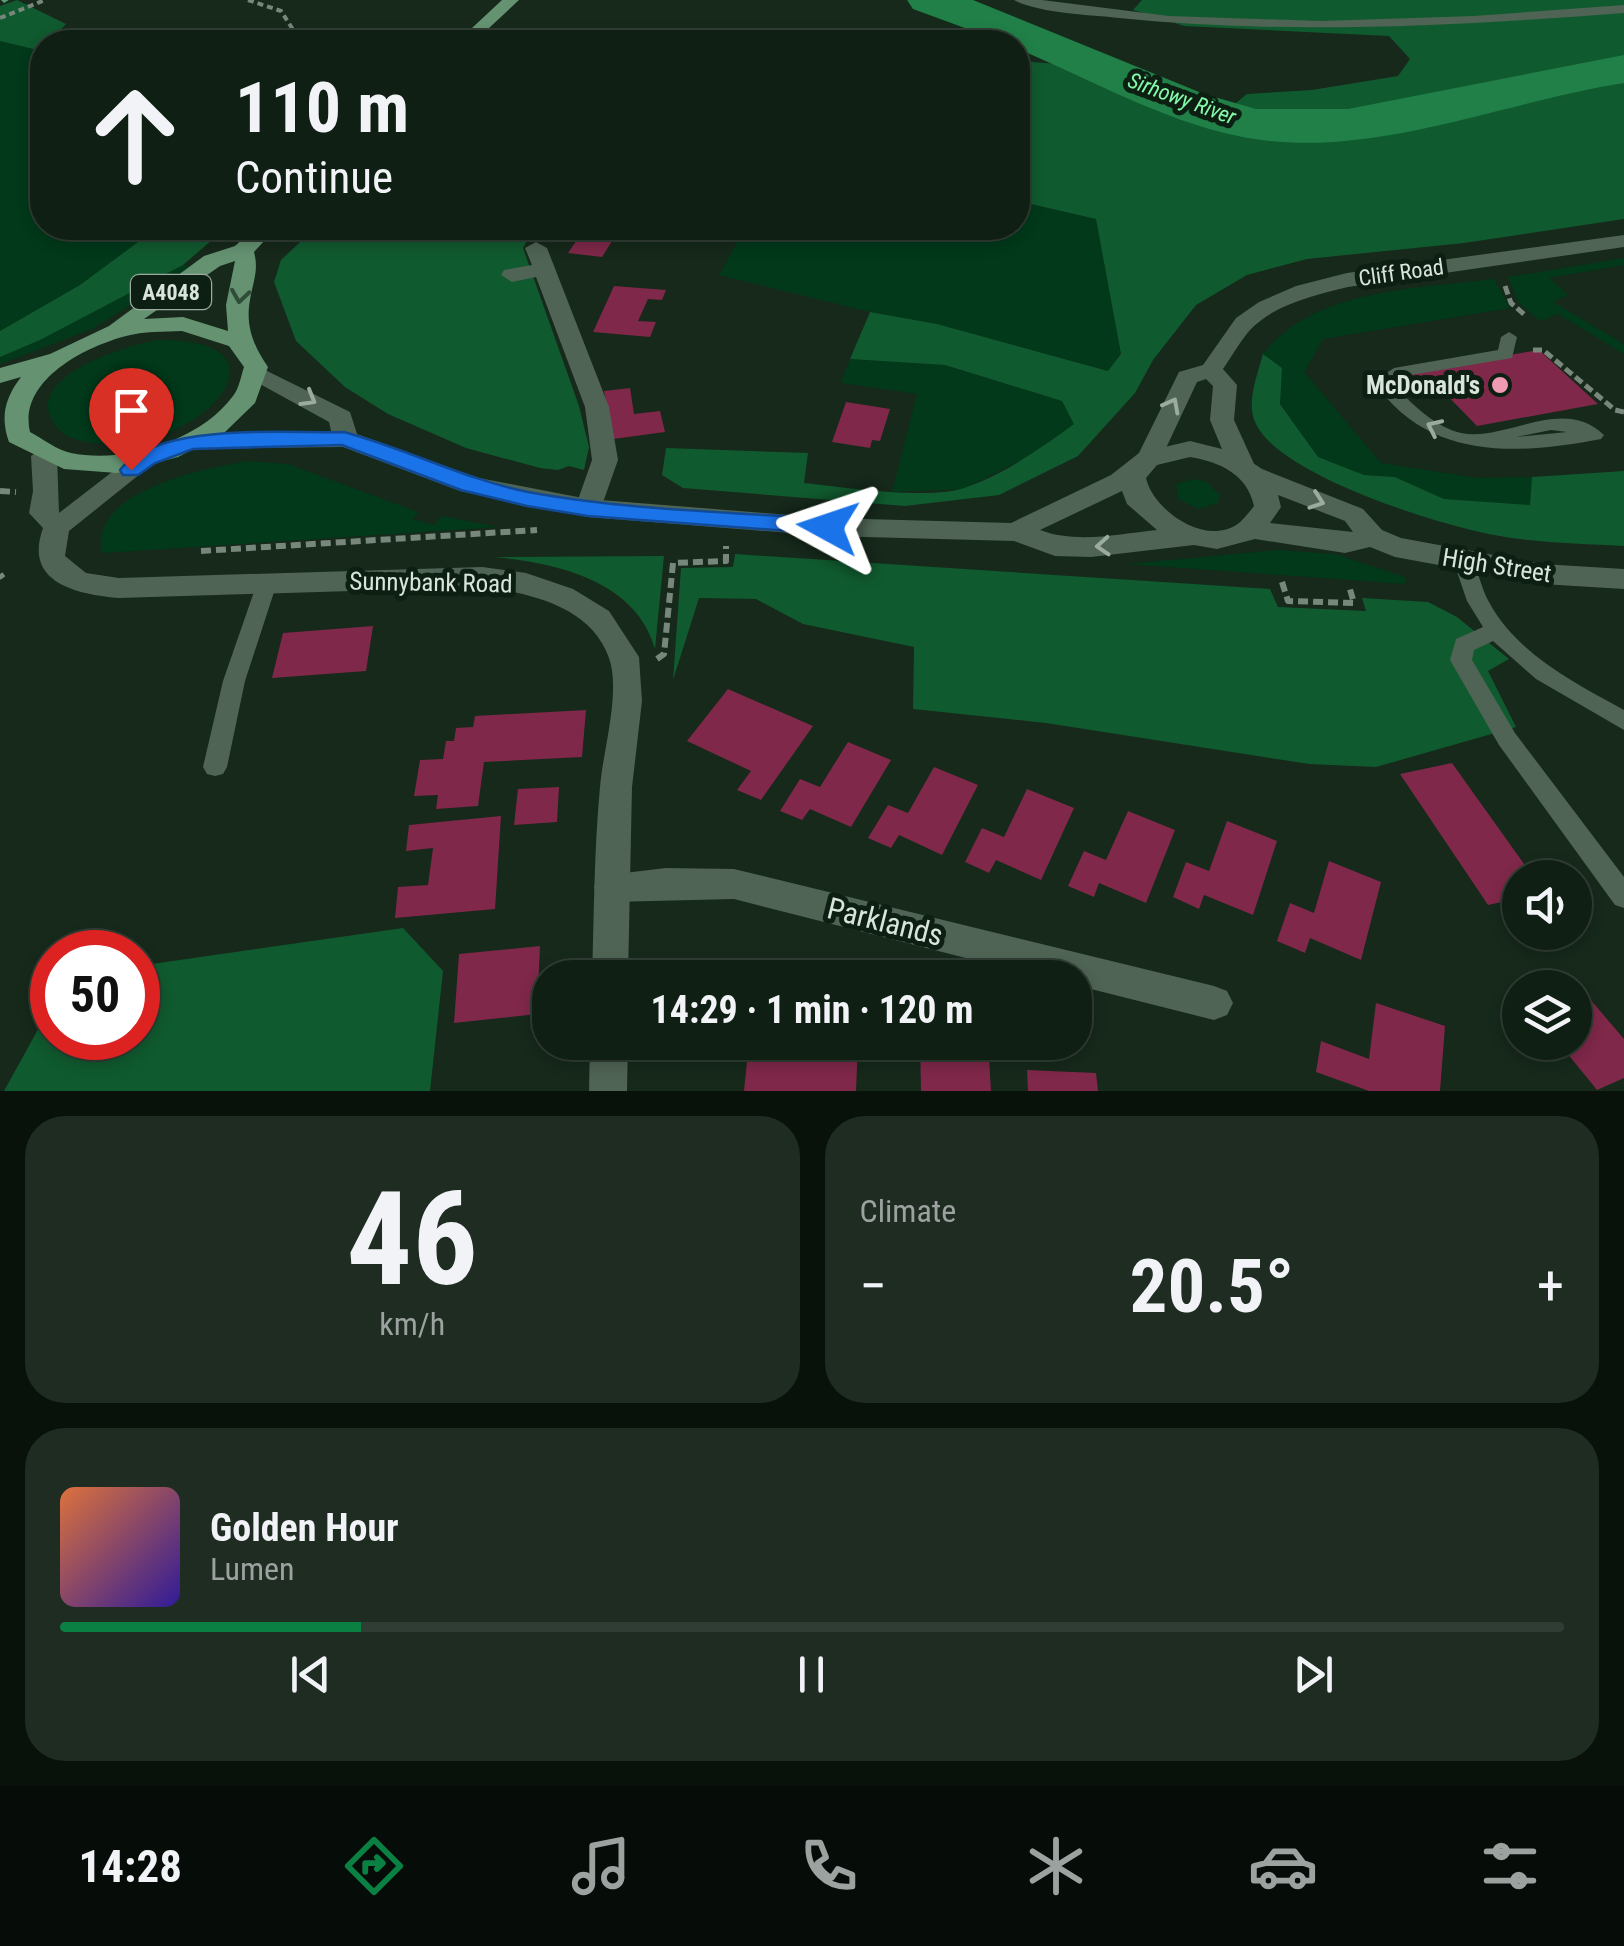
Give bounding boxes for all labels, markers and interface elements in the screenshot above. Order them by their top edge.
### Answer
text: 110 m [235,67,409,149]
water label: Sirhowy River [1124,67,1240,130]
icon: ahead [70,70,200,200]
text: Continue [235,151,393,204]
street label: Cliff Road [1357,254,1445,291]
road number: A4048 [131,275,211,309]
one-way arrow [231,287,252,304]
pin [89,368,174,471]
place label: McDonald's [1366,371,1480,400]
marker: McDonald's [1489,374,1511,396]
icon: arrive [104,383,159,438]
one-way arrow [298,387,316,407]
one-way arrow [1160,398,1179,416]
one-way arrow [1426,419,1444,439]
position arrow [776,475,880,579]
one-way arrow [1307,490,1324,510]
one-way arrow [1094,535,1110,556]
street label: High Street [1440,543,1553,588]
street label: Sunnybank Road [349,567,513,598]
map controls [1502,860,1592,1060]
button: sound [1502,860,1592,950]
street label: Parklands [824,890,947,953]
speed limit sign: 50 [30,930,160,1060]
button: layers [1502,970,1592,1060]
text: 14:29 · 1 min · 120 m [651,988,973,1032]
text: 46 [347,1163,478,1316]
text: Climate [860,1192,956,1230]
text: 20.5° [1130,1242,1294,1330]
text: − [860,1254,887,1318]
text: + [1537,1254,1564,1318]
text: km/h [379,1305,445,1343]
text: Golden Hour [210,1506,399,1550]
text: Lumen [210,1550,295,1588]
icon: previous [283,1647,338,1702]
icon: pause [784,1647,839,1702]
icon: next [1286,1647,1341,1702]
icon: directions [339,1831,409,1901]
icon: music [566,1831,636,1901]
icon: phone [794,1831,864,1901]
icon: climate [1021,1831,1091,1901]
icon: car [1248,1831,1318,1901]
icon: filters [1475,1831,1545,1901]
text: 14:28 [79,1840,182,1893]

